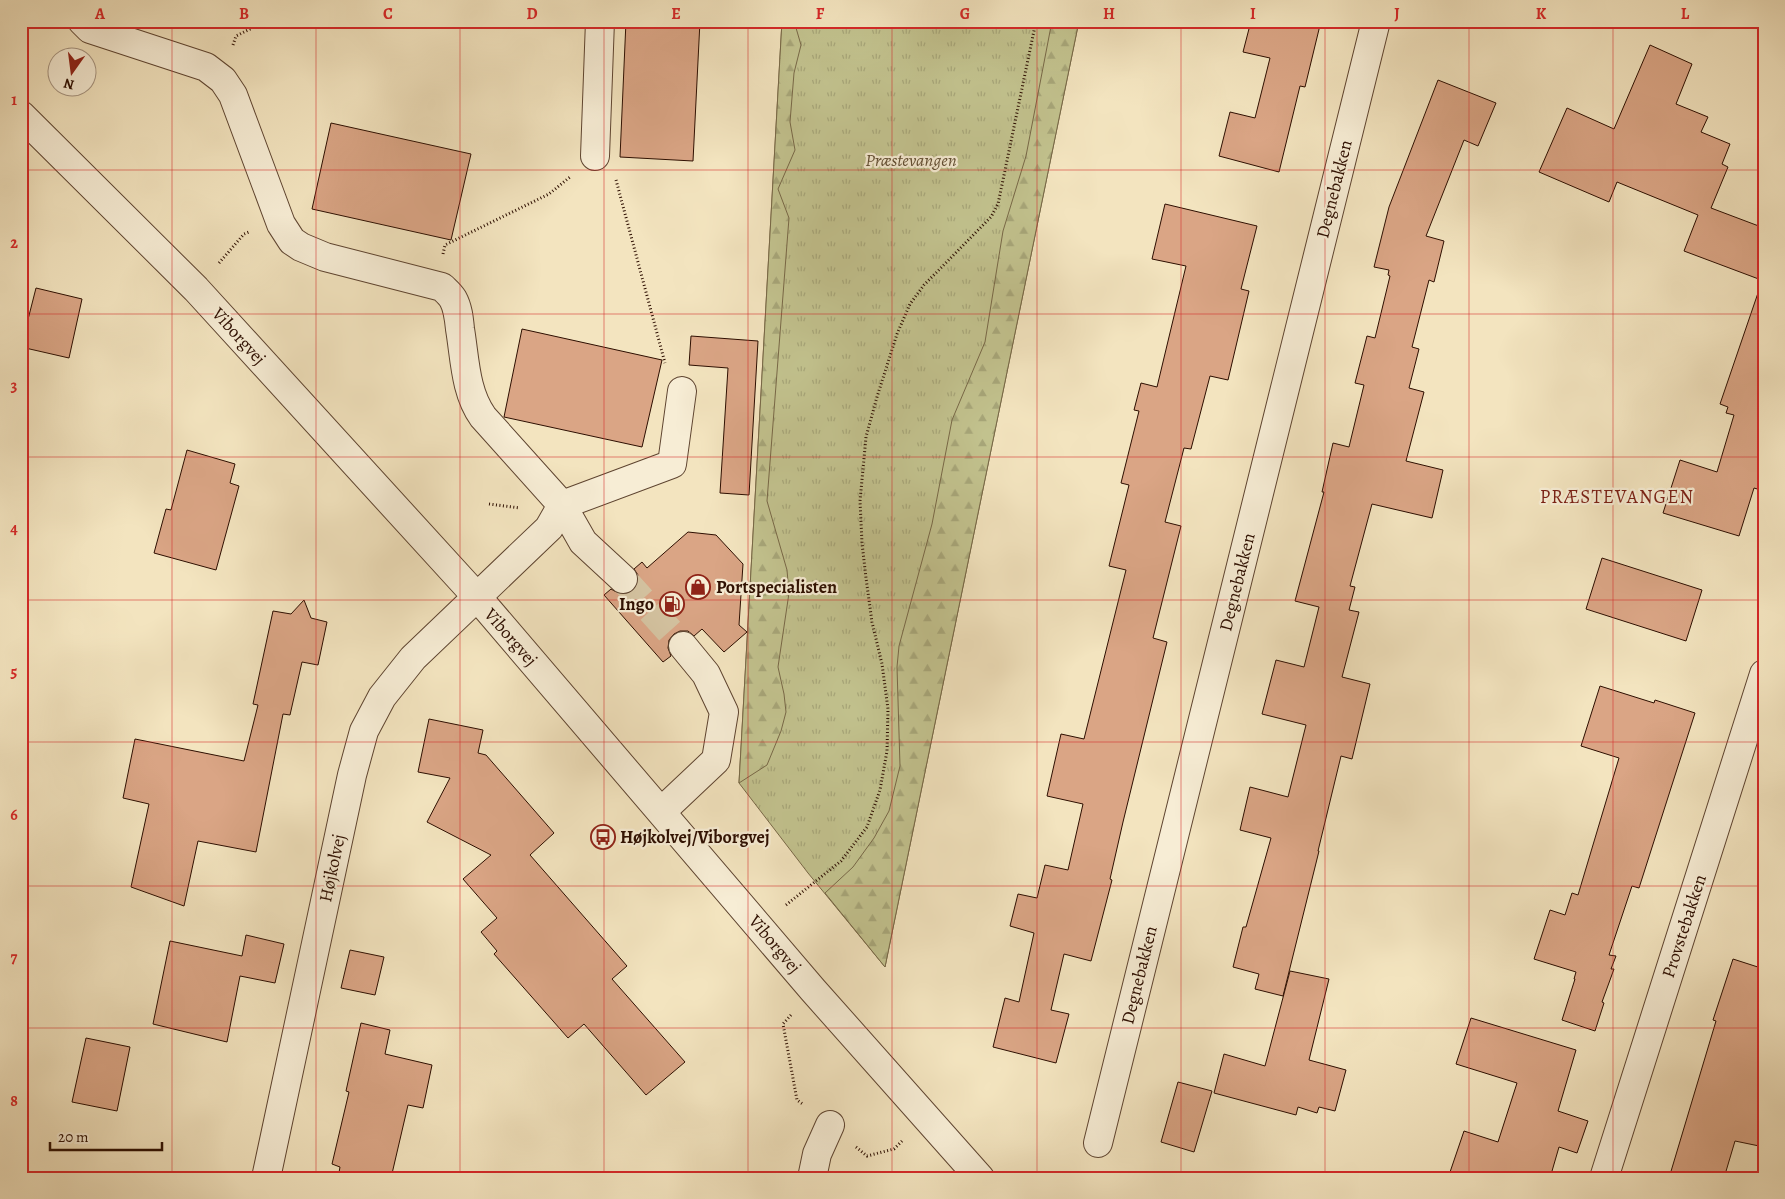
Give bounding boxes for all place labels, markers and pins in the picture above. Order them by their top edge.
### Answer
shop icon: Portspecialisten [685,574,711,600]
place label: Portspecialisten [716,575,837,599]
fuel station icon: Ingo [659,591,685,617]
place label: Ingo [619,592,654,616]
bus stop icon: Højkolvej/Viborgvej [590,824,616,850]
place label: Højkolvej/Viborgvej [620,825,770,849]

